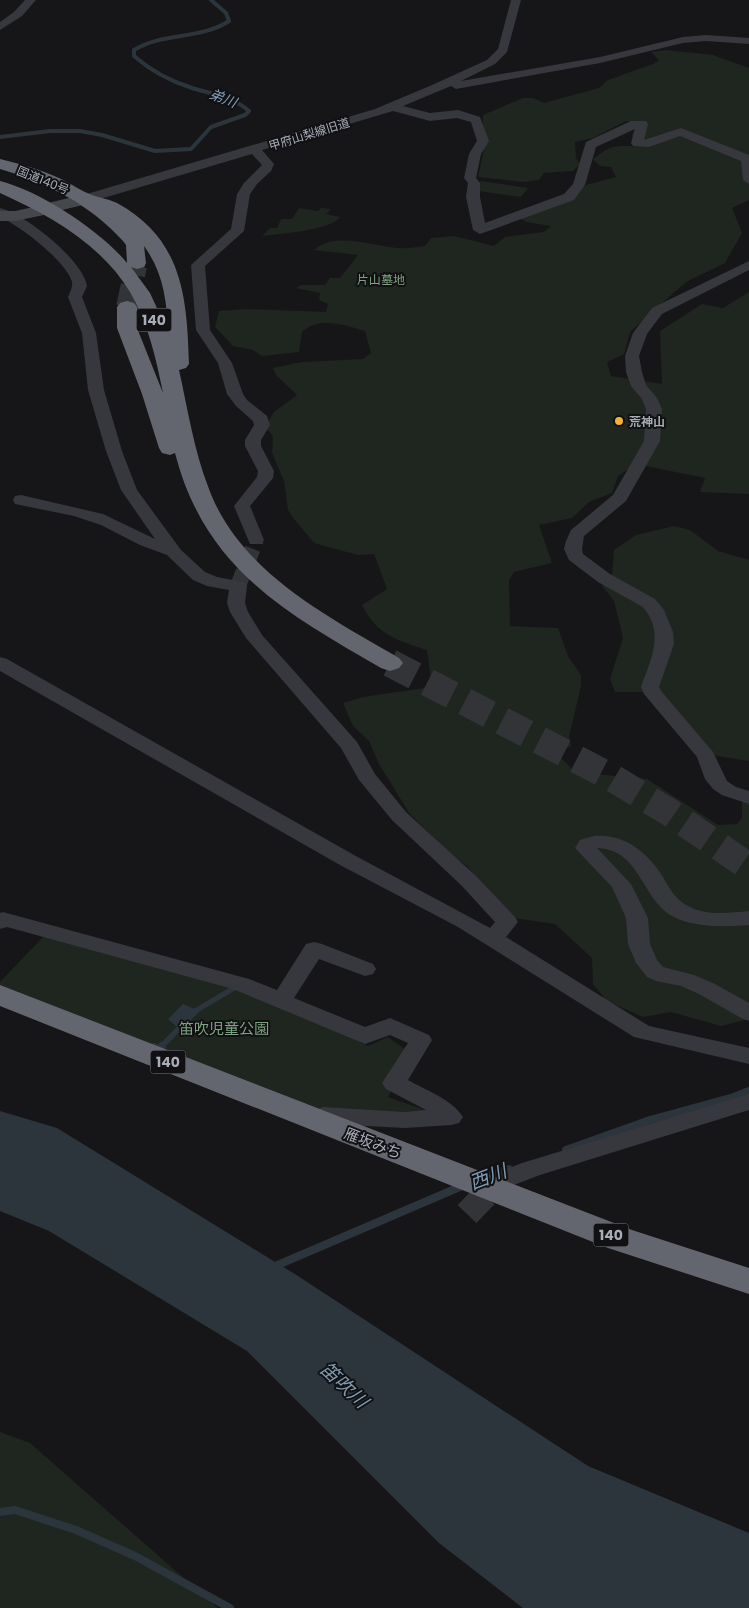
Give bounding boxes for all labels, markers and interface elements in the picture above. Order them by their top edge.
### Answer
water label: 弟川 [206,84,242,113]
street label: 甲府山梨線旧道 [266,114,352,154]
street label: 国道140号 [14,162,72,198]
park label: 片山墓地 [357,271,405,288]
road number: 140 [136,308,172,332]
place label: 荒神山 [629,413,665,430]
marker: 荒神山 [613,415,625,427]
park label: 笛吹児童公園 [179,1018,269,1039]
road number: 140 [150,1050,186,1074]
street label: 雁坂みち [341,1122,405,1164]
water label: 西川 [465,1157,512,1196]
road number: 140 [594,1224,628,1246]
water label: 笛吹川 [314,1356,376,1416]

